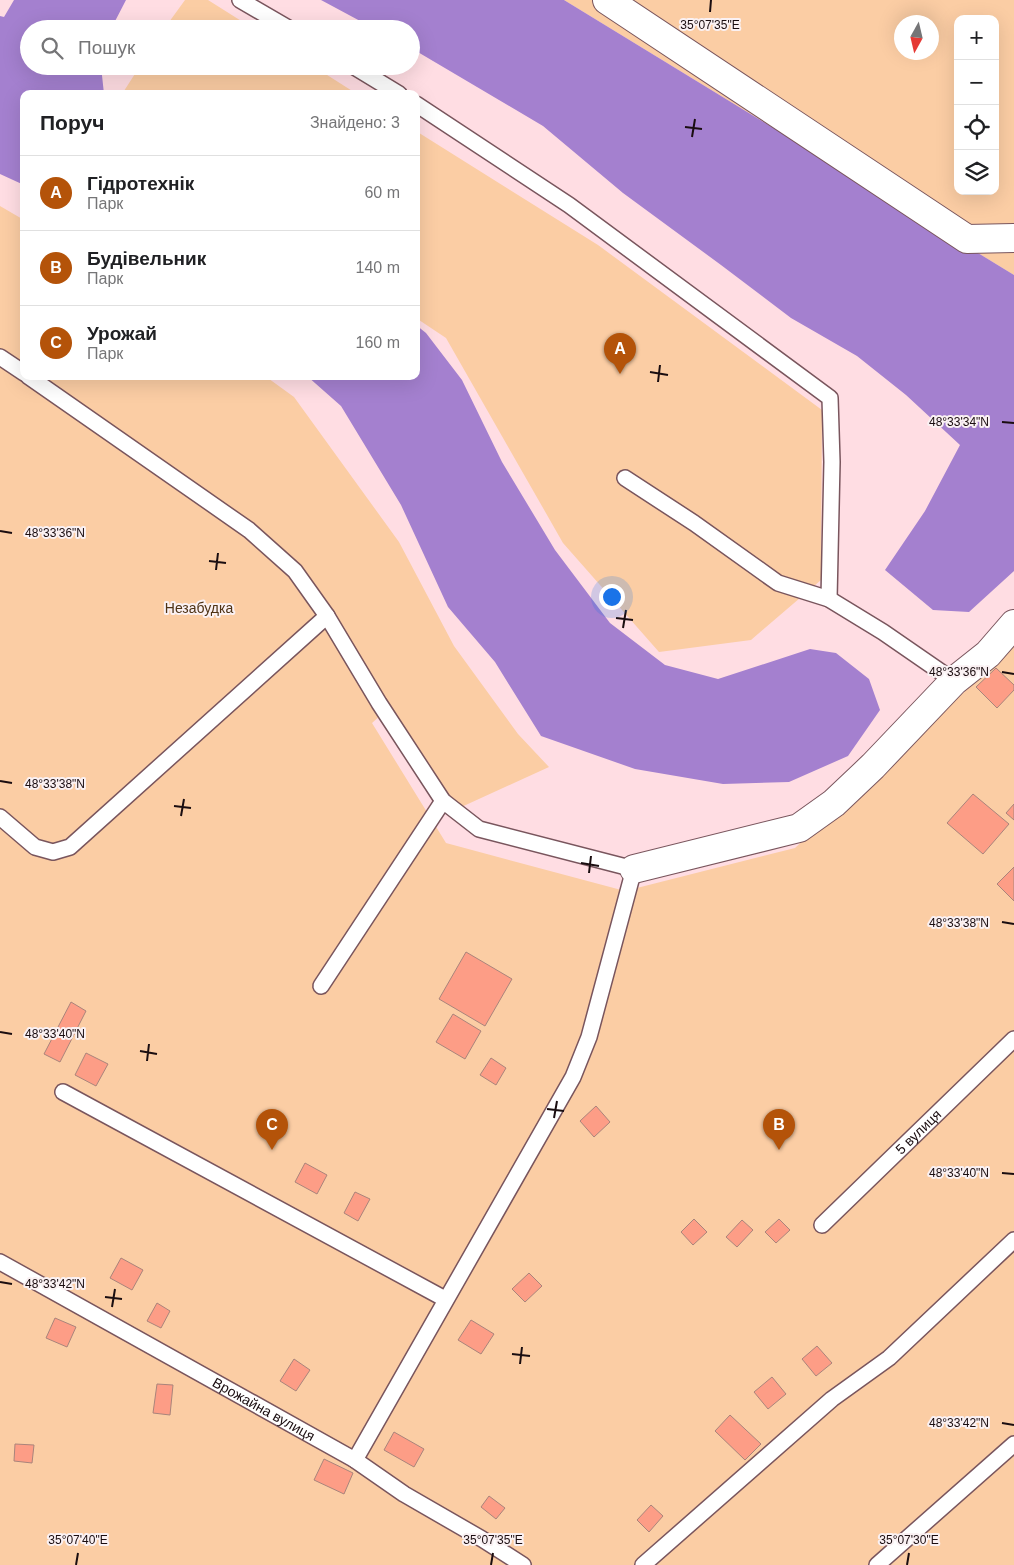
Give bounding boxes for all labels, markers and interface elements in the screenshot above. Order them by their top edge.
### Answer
north arrow [894,15,939,60]
map controls [954,15,999,195]
button: + [954,15,999,60]
text: 35°07'35"E [680,18,740,32]
search box [20,20,420,75]
icon: search [38,34,66,62]
text: Пошук [78,37,135,58]
button: − [954,60,999,105]
button: locate [954,105,999,150]
text: Поруч [40,111,104,134]
text: Знайдено: 3 [310,114,400,131]
button: layers [954,150,999,195]
text: Гідротехнік [87,173,194,194]
text: A [50,184,62,201]
text: 60 m [364,184,400,201]
text: Парк [87,195,123,212]
text: Будівельник [87,248,206,269]
text: B [50,259,62,276]
text: 140 m [356,259,400,276]
text: Парк [87,270,123,287]
text: Урожай [87,323,157,344]
pin: A [604,333,636,374]
text: C [50,334,62,351]
text: 160 m [356,334,400,351]
text: Парк [87,345,123,362]
text: 48°33'34"N [929,415,989,429]
text: 48°33'36"N [25,526,85,540]
your location [599,584,625,610]
park label: Незабудка [165,600,233,616]
text: 48°33'36"N [929,665,989,679]
text: 48°33'38"N [25,777,85,791]
text: 48°33'38"N [929,916,989,930]
text: 48°33'40"N [25,1027,85,1041]
street label: 5 вулиця [892,1106,944,1157]
pin: C [256,1109,288,1150]
pin: B [763,1109,795,1150]
text: 48°33'40"N [929,1166,989,1180]
text: 48°33'42"N [25,1277,85,1291]
street label: Врожайна вулиця [210,1374,318,1444]
text: 48°33'42"N [929,1416,989,1430]
text: 35°07'40"E [48,1533,108,1547]
text: 35°07'35"E [463,1533,523,1547]
text: 35°07'30"E [879,1533,939,1547]

